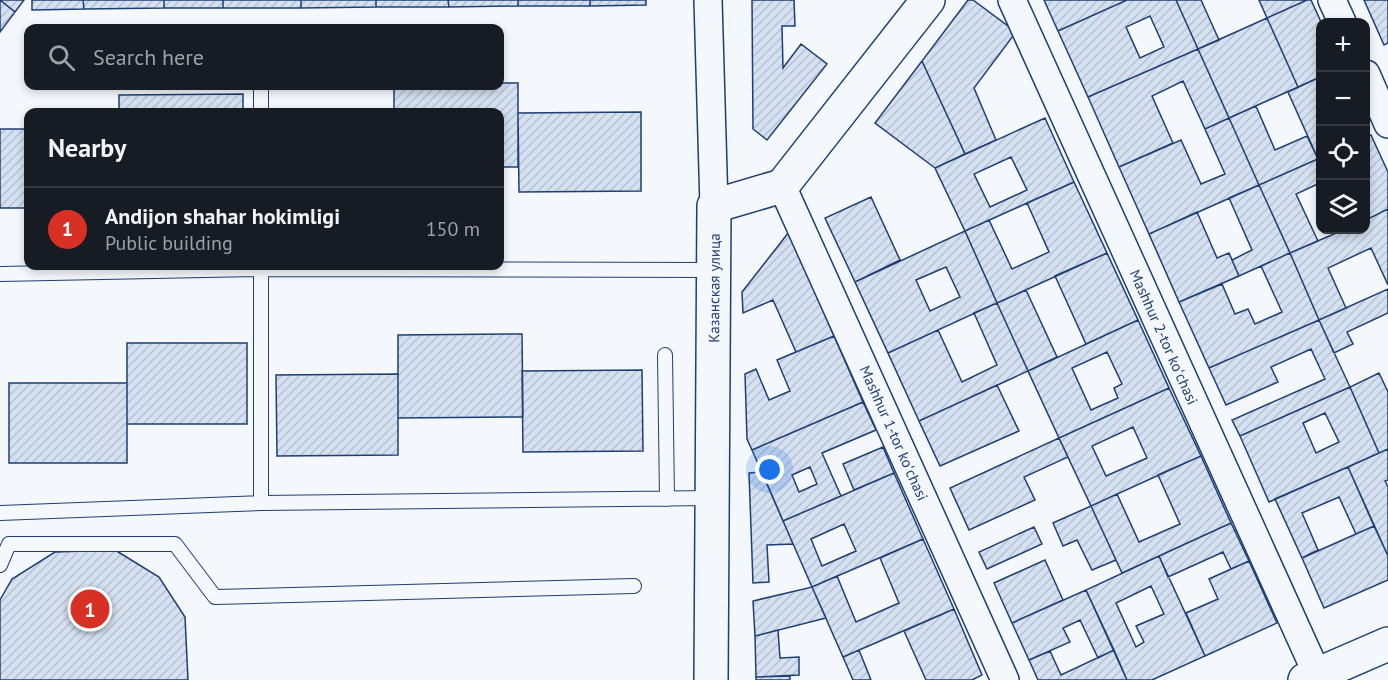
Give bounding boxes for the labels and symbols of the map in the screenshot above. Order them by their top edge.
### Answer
street label: Казанская улица [704,233,723,343]
street label: Mashhur 2-tor koʻchasi [1126,266,1202,408]
street label: Mashhur 1-tor koʻchasi [856,362,932,504]
your location [755,455,784,484]
pin: 1 [70,586,110,632]

